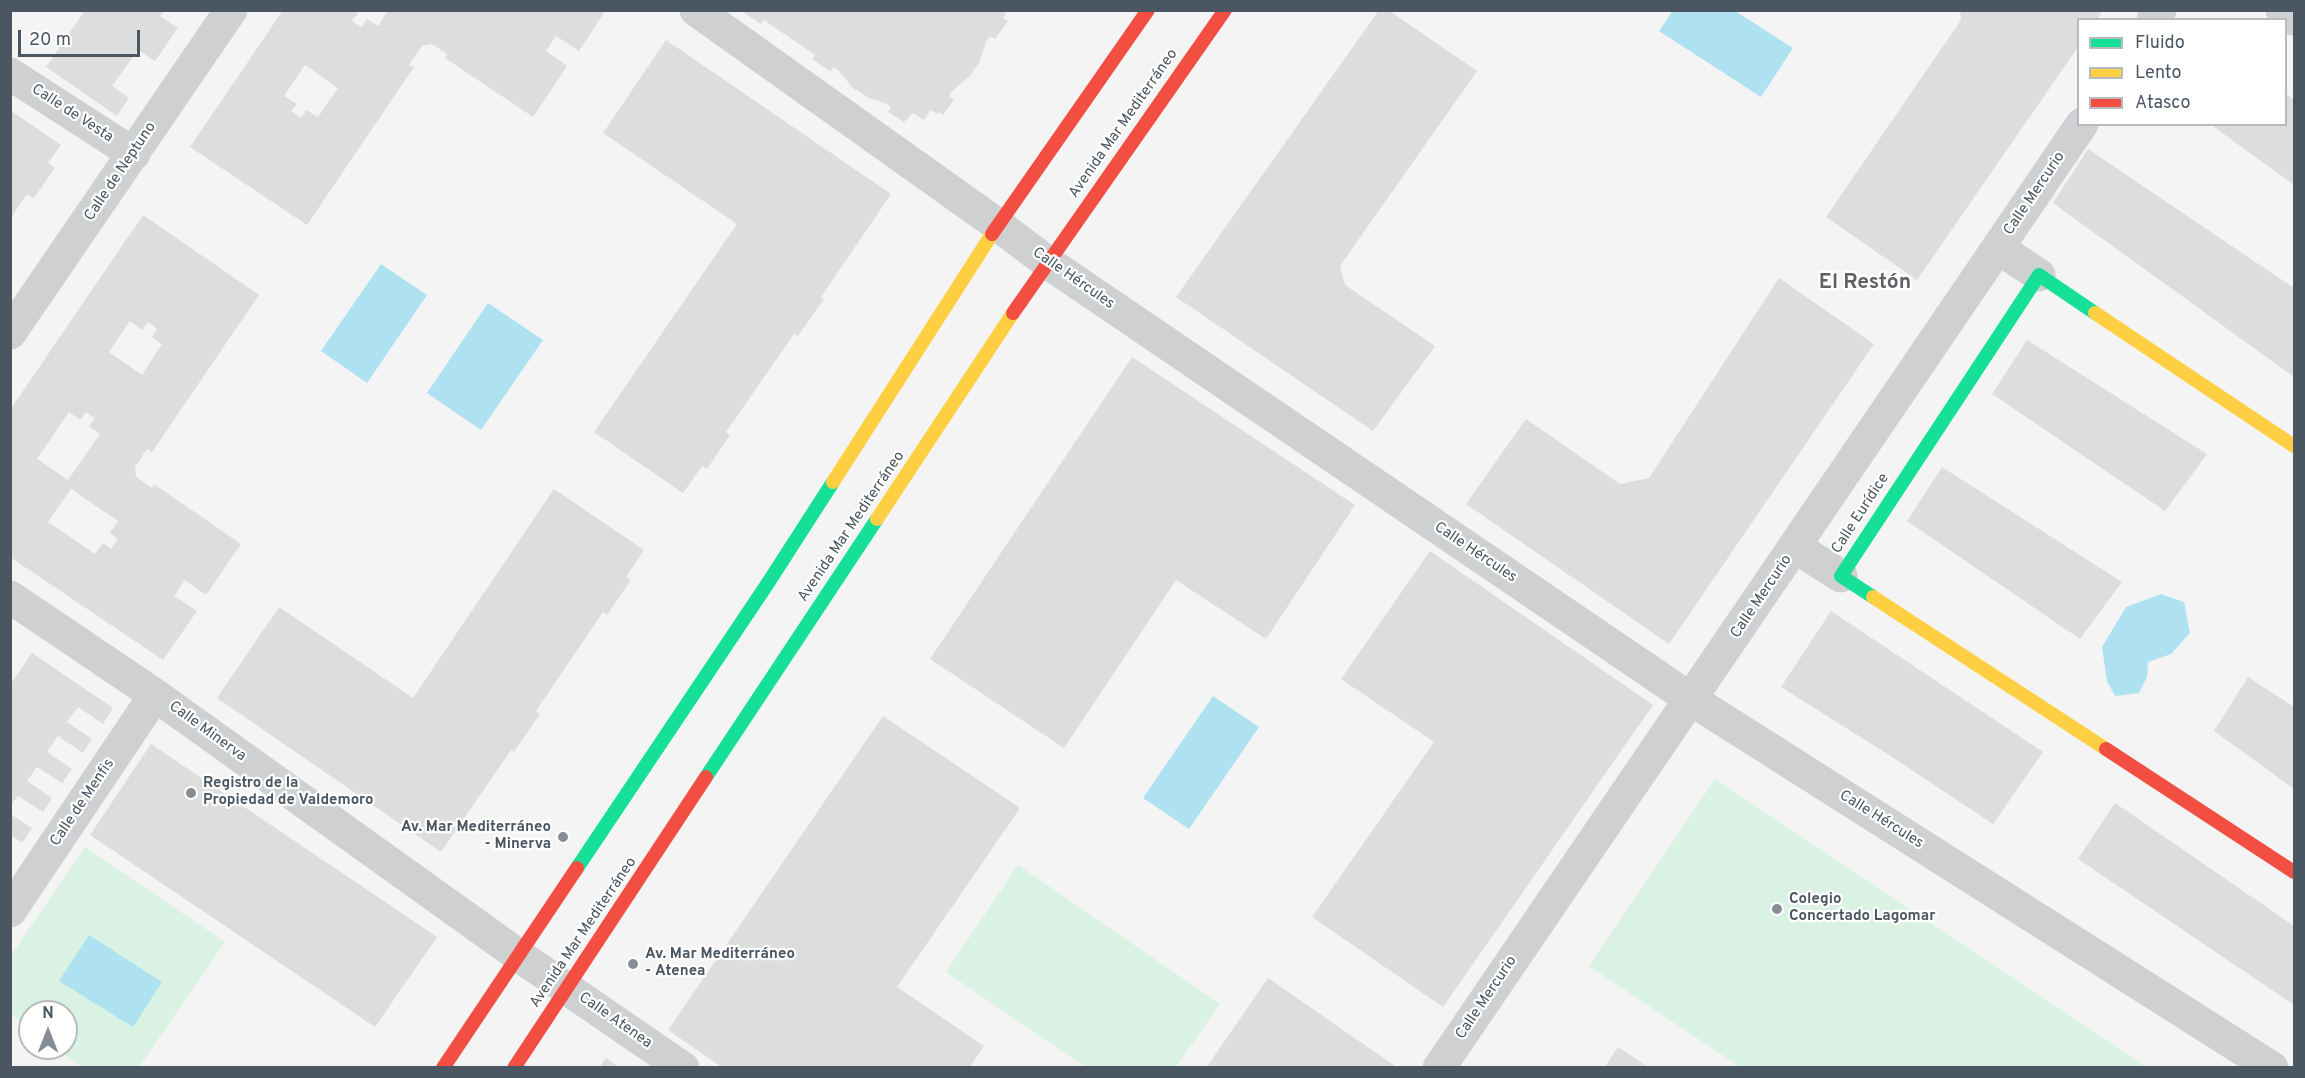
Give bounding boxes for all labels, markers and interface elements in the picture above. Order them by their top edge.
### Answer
scale bar [21,18,142,56]
legend [2077,18,2287,126]
text: 20 m [29,29,71,52]
text: Fluido [2135,32,2185,55]
street label: Avenida Mar Mediterráneo [1066,46,1182,202]
text: Lento [2135,62,2181,85]
street label: Calle de Vesta [28,81,116,147]
text: Atasco [2135,92,2191,115]
street label: Calle de Neptuno [81,119,161,225]
street label: Calle Mercurio [2001,149,2069,239]
street label: Calle Hércules [1029,244,1117,314]
district label: El Restón [1819,271,1911,297]
street label: Avenida Mar Mediterráneo [795,448,909,606]
street label: Calle Eurídice [1828,470,1894,558]
street label: Calle Hércules [1430,519,1520,587]
street label: Calle Mercurio [1728,552,1796,642]
street label: Calle Minerva [165,698,249,766]
street label: Calle de Menfis [47,756,119,850]
place label: Registro de la Propiedad de Valdemoro [203,775,373,810]
marker: Registro de la Propiedad de Valdemoro [184,786,198,800]
street label: Calle Hércules [1836,787,1926,853]
place label: Av. Mar Mediterráneo - Minerva [401,819,551,854]
marker: Av. Mar Mediterráneo - Minerva [556,830,570,844]
street label: Avenida Mar Mediterráneo [527,854,641,1012]
place label: Colegio Concertado Lagomar [1789,891,1935,926]
marker: Colegio Concertado Lagomar [1770,902,1784,916]
place label: Av. Mar Mediterráneo - Atenea [645,946,795,981]
street label: Calle Mercurio [1453,953,1521,1043]
marker: Av. Mar Mediterráneo - Atenea [626,957,640,971]
street label: Calle Atenea [575,989,655,1053]
north arrow [18,1000,78,1060]
text: N [42,1004,54,1024]

